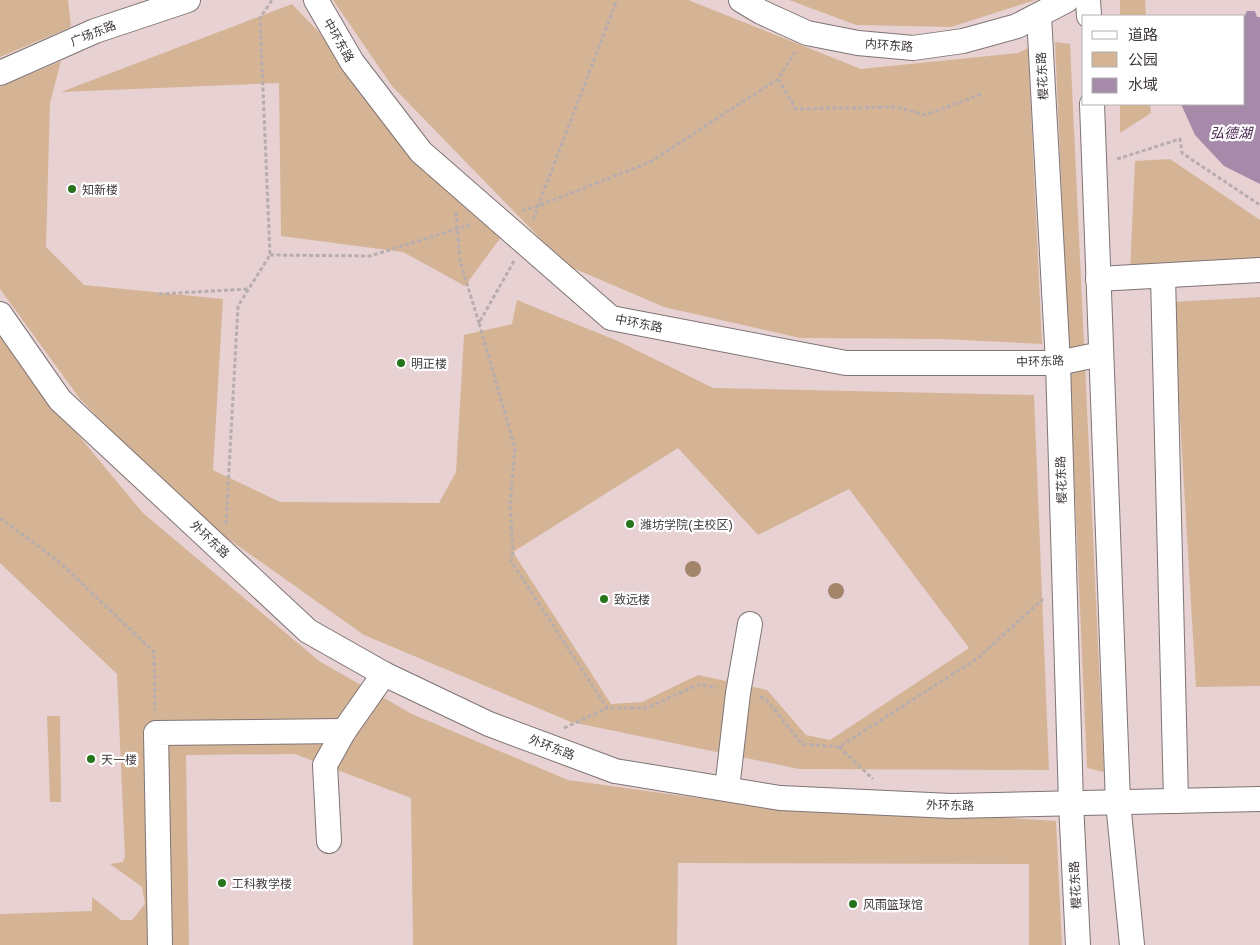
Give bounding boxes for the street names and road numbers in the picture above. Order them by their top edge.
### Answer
street label: 中环东路 [321,15,357,65]
street label: 广场东路 [68,17,118,49]
street label: 内环东路 [865,36,913,54]
street label: 樱花东路 [1033,52,1051,100]
street label: 中环东路 [614,311,664,335]
street label: 中环东路 [1016,353,1064,369]
street label: 樱花东路 [1053,456,1069,504]
street label: 外环东路 [187,517,233,561]
street label: 外环东路 [527,731,577,763]
street label: 外环东路 [926,797,974,813]
street label: 樱花东路 [1066,861,1084,909]

